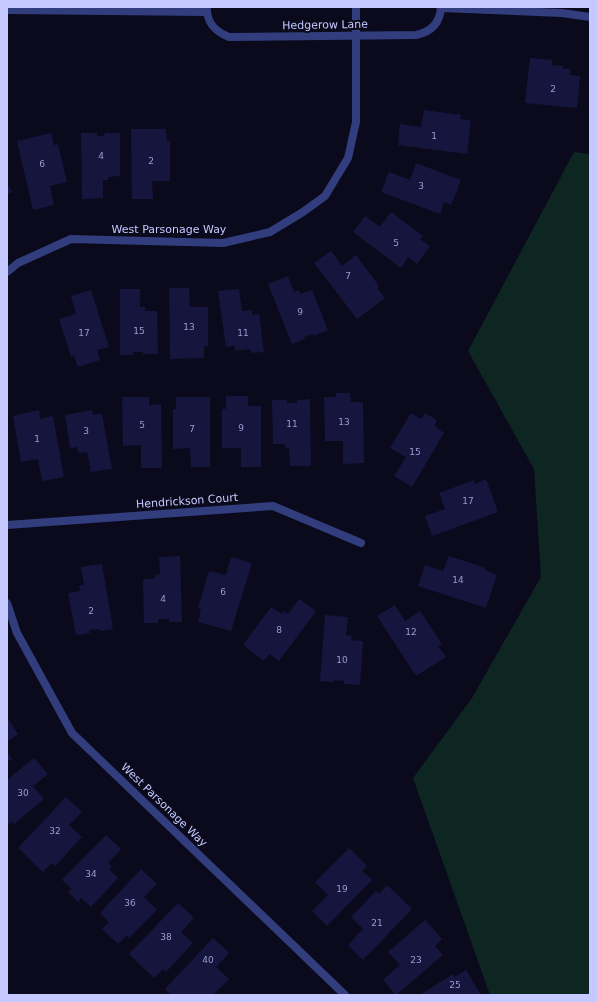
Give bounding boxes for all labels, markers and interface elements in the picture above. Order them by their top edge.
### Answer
street label: Hedgerow Lane [282,18,368,32]
house number: 2 [550,84,556,94]
house number: 1 [431,131,437,141]
house number: 4 [98,151,104,161]
house number: 2 [148,156,154,166]
house number: 6 [39,159,45,169]
house number: 3 [418,181,424,191]
street label: West Parsonage Way [112,223,227,236]
house number: 5 [393,238,399,248]
house number: 7 [345,271,351,281]
house number: 9 [297,307,303,317]
house number: 13 [183,322,195,332]
house number: 15 [133,326,145,336]
house number: 17 [78,328,90,338]
house number: 11 [237,328,249,338]
house number: 13 [338,417,350,427]
house number: 11 [286,419,298,429]
house number: 5 [139,420,145,430]
house number: 9 [238,423,244,433]
house number: 7 [189,424,195,434]
house number: 3 [83,426,89,436]
house number: 1 [34,434,40,444]
house number: 15 [409,447,421,457]
street label: Hendrickson Court [136,491,239,511]
house number: 17 [462,496,474,506]
house number: 14 [452,575,464,585]
house number: 6 [220,587,226,597]
house number: 4 [160,594,166,604]
house number: 2 [88,606,94,616]
house number: 8 [276,625,282,635]
house number: 12 [405,627,417,637]
house number: 10 [336,655,348,665]
street label: West Parsonage Way [118,760,210,850]
house number: 30 [17,788,29,798]
house number: 32 [49,826,61,836]
house number: 34 [85,869,97,879]
house number: 19 [336,884,348,894]
house number: 36 [124,898,136,908]
house number: 21 [371,918,383,928]
house number: 38 [160,932,172,942]
house number: 40 [202,955,214,965]
house number: 23 [410,955,422,965]
house number: 25 [449,980,461,990]

